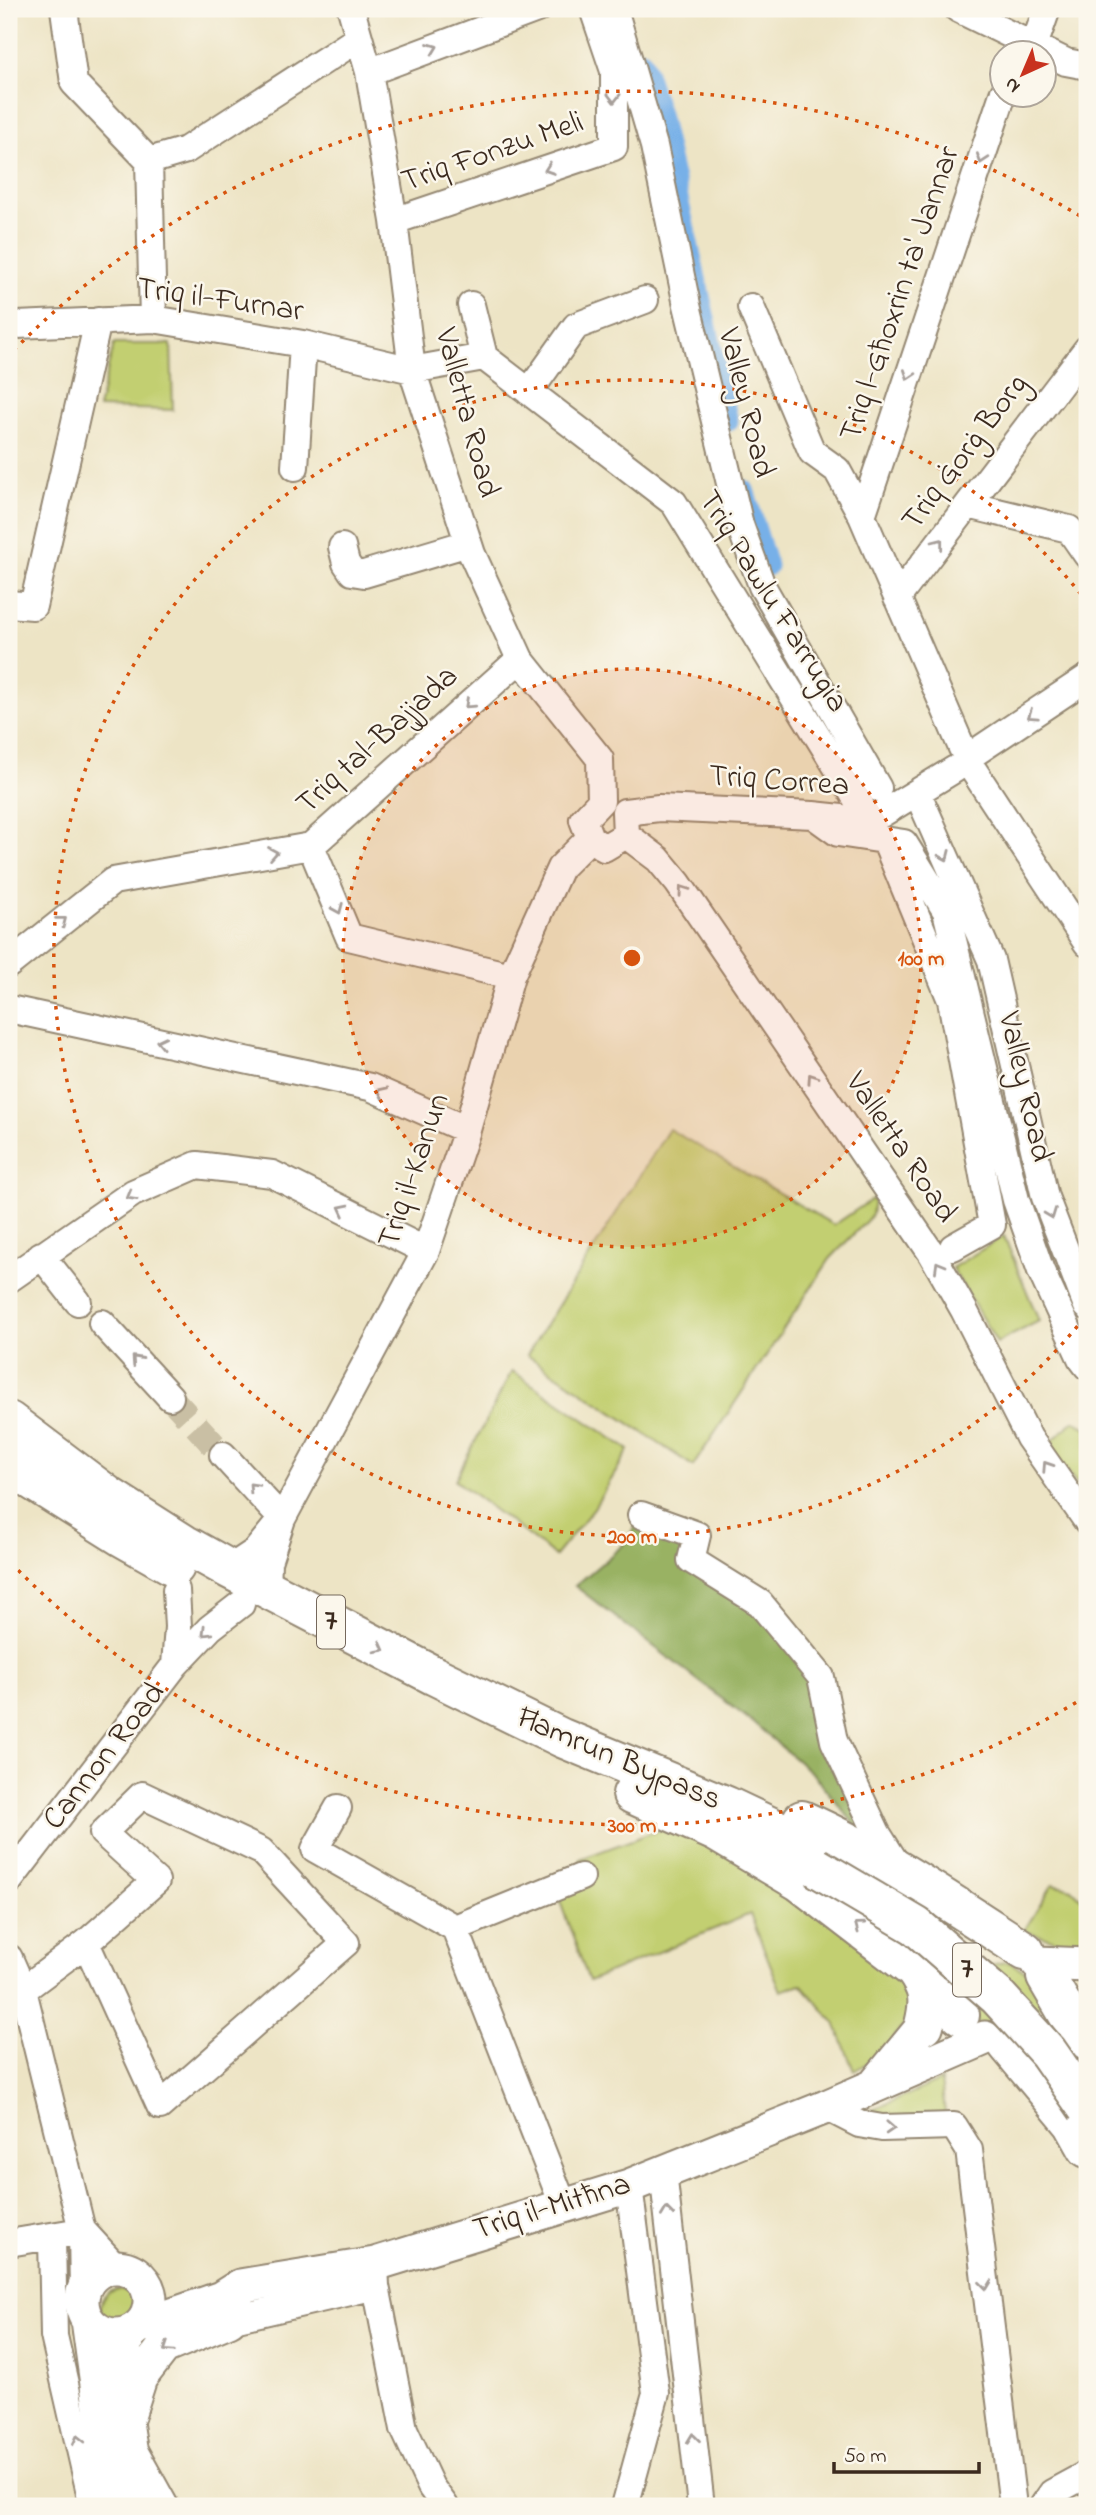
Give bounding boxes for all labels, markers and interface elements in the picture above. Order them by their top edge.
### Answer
north arrow [988,38,1058,108]
one-way arrow [427,43,439,57]
text: N [999,70,1027,99]
one-way arrow [606,93,622,104]
street label: Triq Fonzu Meli [395,100,591,206]
street label: Triq l-Għoxrin ta' Jannar [828,140,974,448]
one-way arrow [976,153,990,165]
one-way arrow [543,161,555,175]
street label: Triq il-Furnar [134,266,307,336]
street label: Valletta Road [421,322,511,503]
street label: Valley Road [703,322,786,483]
street label: Triq Ġorġ Borg [891,364,1041,542]
one-way arrow [903,368,917,380]
street label: Triq Pawlu Farrugia [685,482,859,722]
one-way arrow [931,539,943,551]
street label: Triq tal-Bajjada [286,655,470,827]
one-way arrow [465,696,478,709]
one-way arrow [1026,707,1039,720]
street label: Triq Correa [707,754,851,810]
one-way arrow [267,846,279,861]
one-way arrow [937,849,951,861]
one-way arrow [679,885,691,898]
one-way arrow [330,902,344,915]
one-way arrow [54,917,66,930]
text: 100 m [898,945,944,975]
centre of rings [620,946,644,970]
street label: Valley Road [984,1006,1064,1167]
one-way arrow [155,1036,167,1050]
street label: Valletta Road [831,1062,968,1233]
one-way arrow [808,1073,820,1086]
one-way arrow [377,1086,390,1100]
street label: Triq il-Kanun [367,1087,463,1255]
one-way arrow [126,1188,139,1201]
one-way arrow [338,1204,350,1218]
one-way arrow [1043,1207,1057,1219]
one-way arrow [934,1261,947,1273]
one-way arrow [132,1355,144,1368]
one-way arrow [1043,1461,1056,1474]
one-way arrow [248,1482,261,1495]
text: 200 m [606,1523,657,1553]
road number: 7 [317,1596,345,1648]
one-way arrow [201,1624,214,1637]
one-way arrow [373,1640,385,1653]
street label: Cannon Road [32,1673,178,1841]
street label: Ħamrun Bypass [509,1696,728,1824]
text: 300 m [607,1812,656,1842]
one-way arrow [854,1922,867,1935]
road number: 7 [953,1944,981,1996]
one-way arrow [885,2120,896,2135]
street label: Triq il-Mitħna [467,2162,637,2254]
one-way arrow [660,2207,675,2218]
one-way arrow [978,2279,993,2291]
one-way arrow [163,2340,176,2353]
scale bar [834,2431,979,2475]
one-way arrow [686,2433,701,2444]
one-way arrow [72,2434,86,2446]
text: 50 m [844,2442,887,2472]

